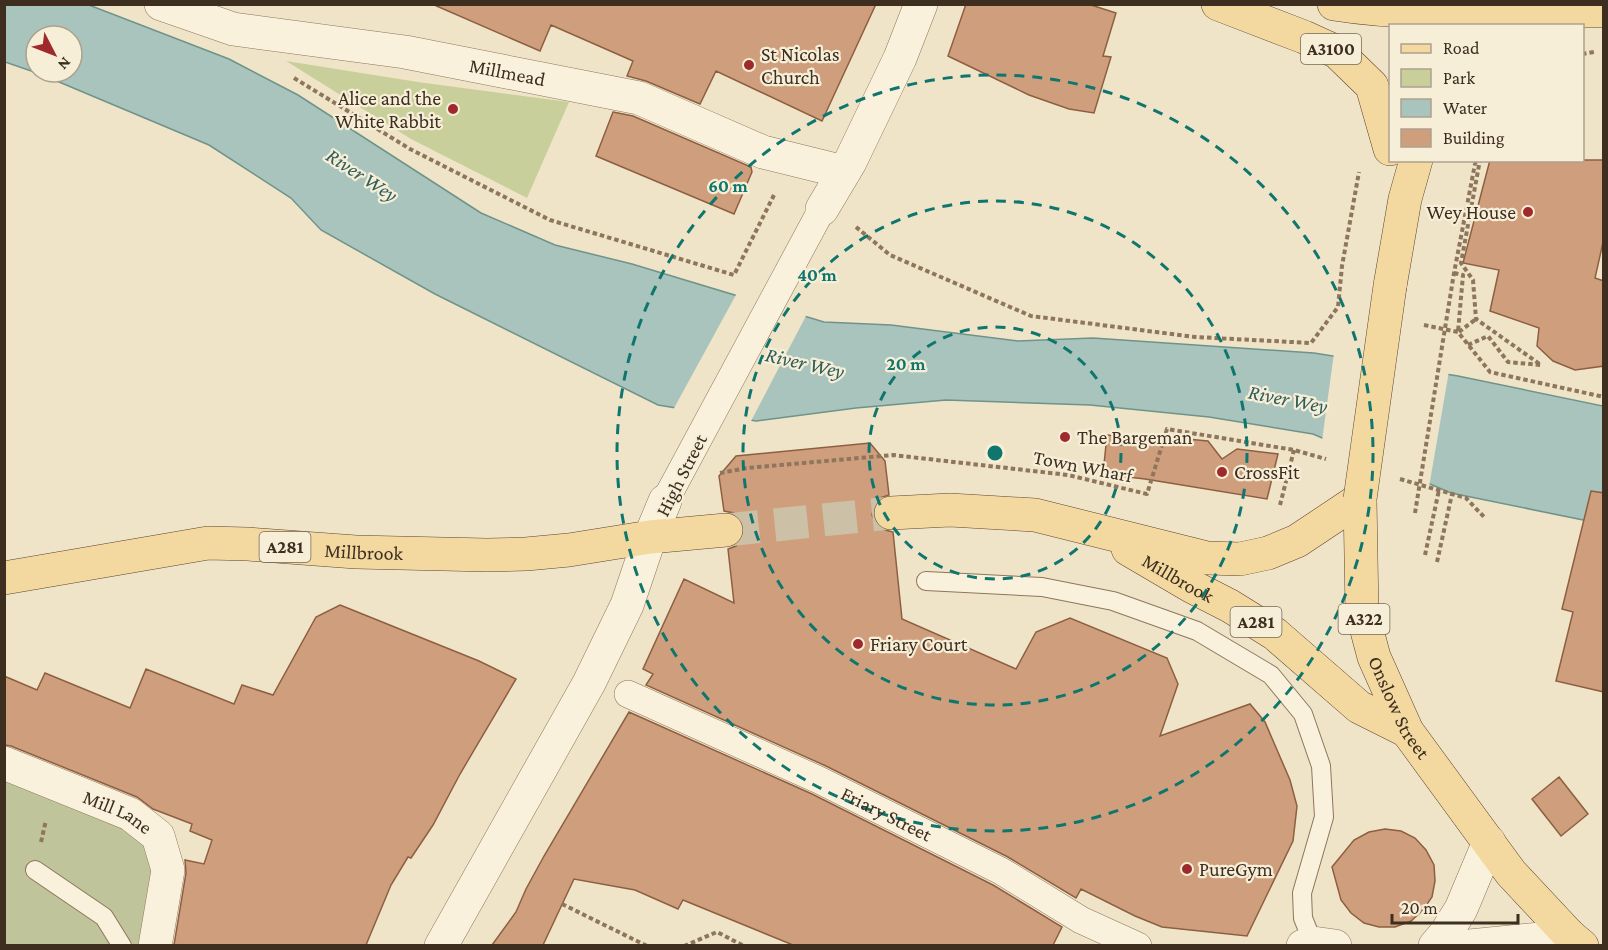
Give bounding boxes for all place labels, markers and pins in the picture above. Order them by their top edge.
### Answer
place label: St Nicolas Church [761,43,840,88]
marker: St Nicolas Church [742,58,756,72]
place label: Alice and the White Rabbit [335,87,441,132]
marker: Alice and the White Rabbit [446,102,460,116]
place label: Wey House [1426,201,1516,224]
marker: Wey House [1521,205,1535,219]
place label: The Bargeman [1077,426,1193,449]
marker: The Bargeman [1058,430,1072,444]
centre of rings [985,443,1005,463]
place label: CrossFit [1234,461,1300,483]
marker: CrossFit [1215,465,1229,479]
place label: Friary Court [870,633,968,656]
marker: Friary Court [851,637,865,651]
place label: PureGym [1199,858,1273,881]
marker: PureGym [1180,862,1194,876]

